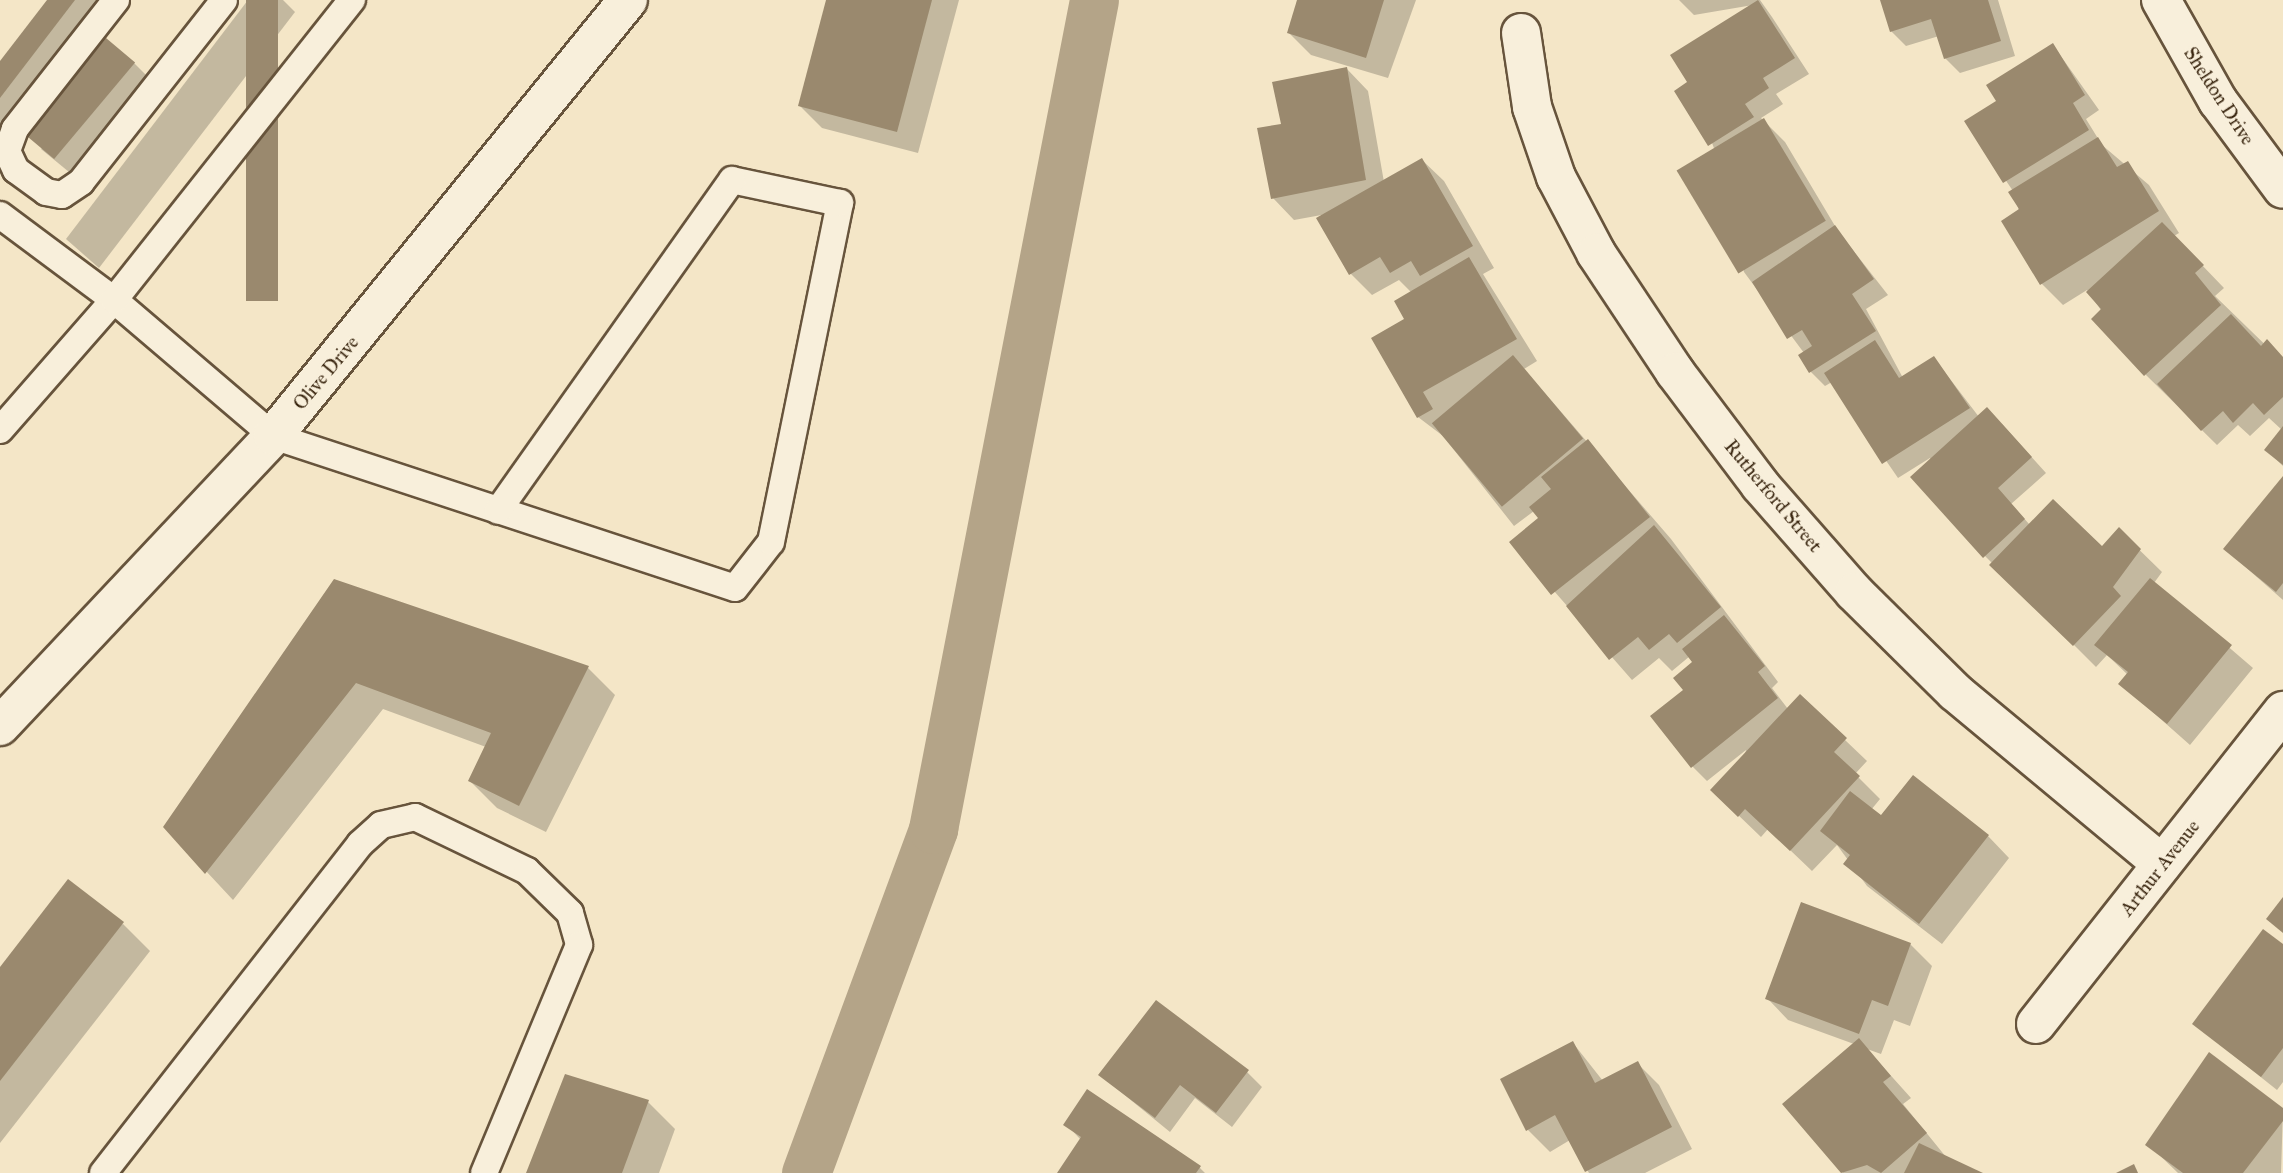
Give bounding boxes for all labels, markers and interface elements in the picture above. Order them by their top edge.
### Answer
street label: Sheldon Drive [2179,43,2259,149]
street label: Olive Drive [289,331,363,415]
street label: Rutherford Street [1719,435,1827,557]
street label: Arthur Avenue [2115,815,2205,921]

